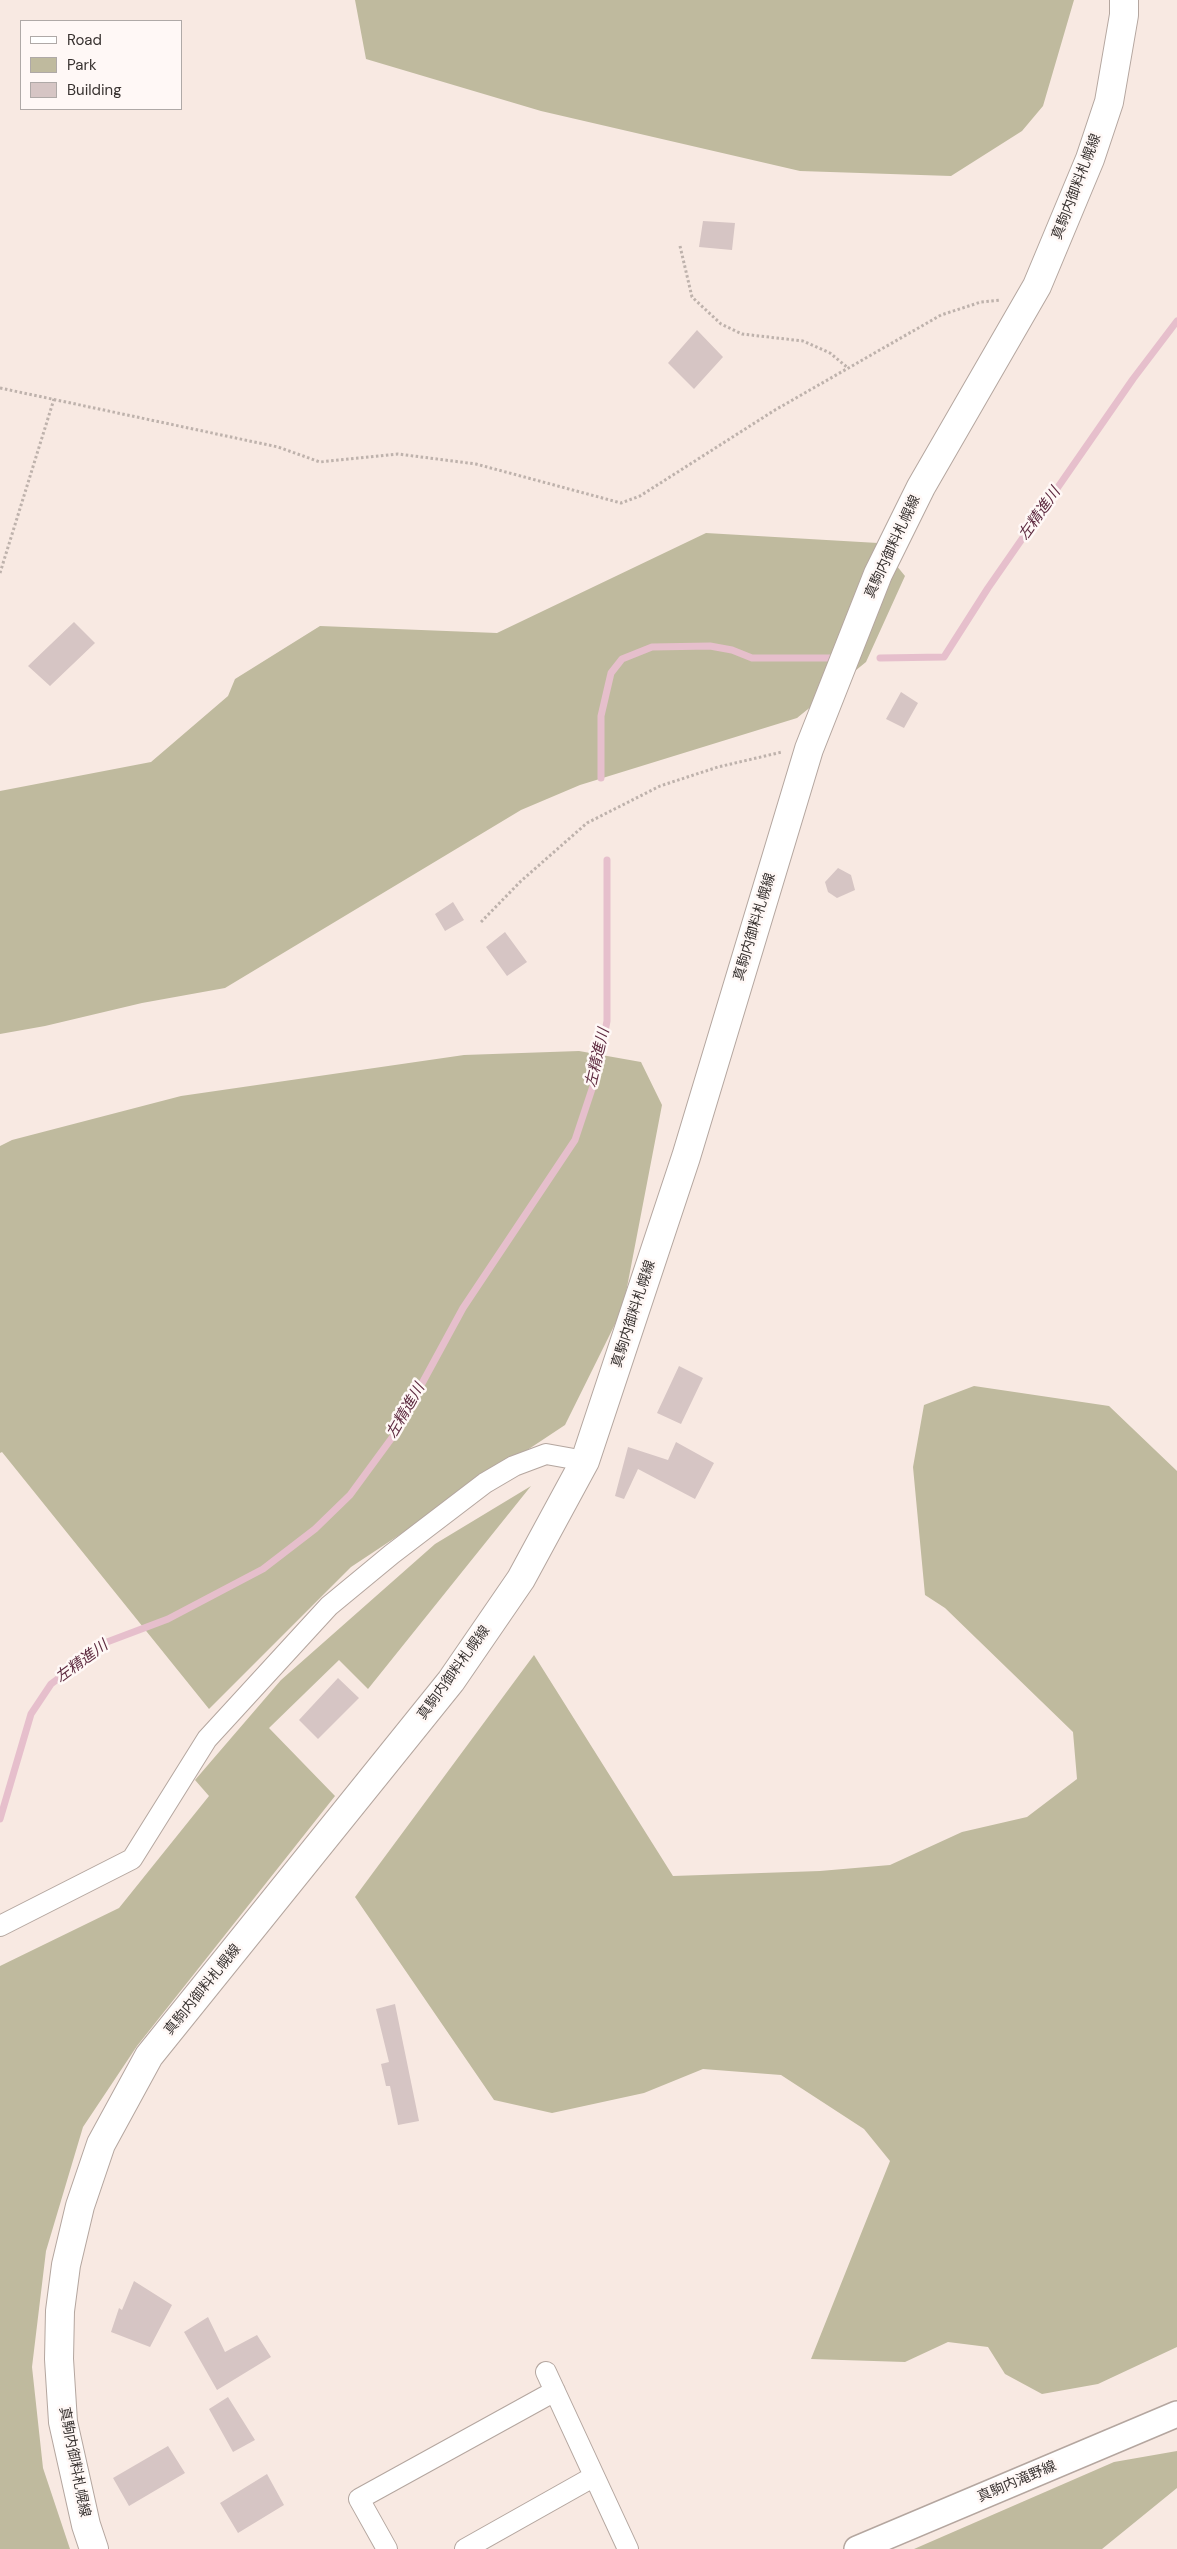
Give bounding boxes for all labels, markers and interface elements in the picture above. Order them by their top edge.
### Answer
legend [20,20,182,110]
text: Road [67,30,102,50]
text: Park [67,55,97,75]
text: Building [67,80,122,100]
street label: 真駒内御料札幌線 [1049,132,1105,242]
water label: 左精進川 [1015,484,1065,544]
street label: 真駒内御料札幌線 [862,493,924,601]
street label: 真駒内御料札幌線 [731,871,779,983]
water label: 左精進川 [582,1027,614,1089]
street label: 真駒内御料札幌線 [609,1258,659,1370]
water label: 左精進川 [383,1381,429,1441]
street label: 真駒内御料札幌線 [414,1623,494,1723]
water label: 左精進川 [52,1637,112,1687]
street label: 真駒内御料札幌線 [161,1941,245,2039]
street label: 真駒内御料札幌線 [55,2405,93,2519]
street label: 真駒内滝野線 [975,2458,1059,2506]

